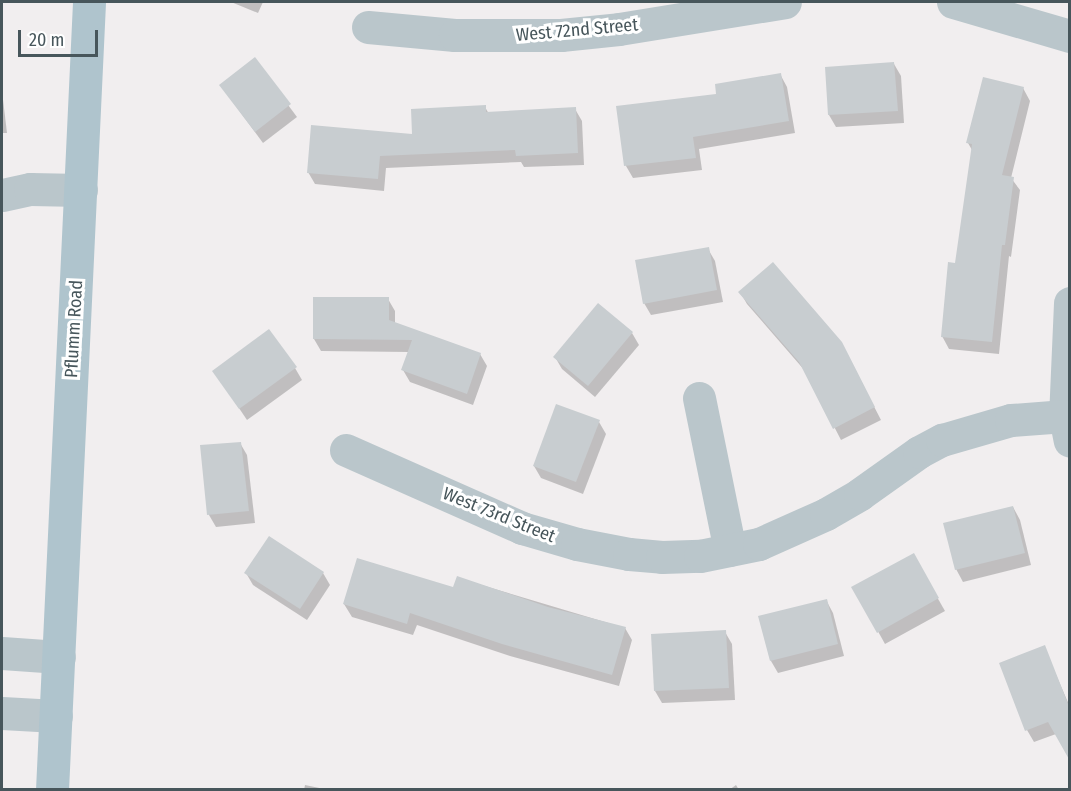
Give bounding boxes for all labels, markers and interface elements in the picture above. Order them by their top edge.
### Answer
street label: West 72nd Street [515,14,639,46]
scale bar [21,18,100,56]
text: 20 m [29,29,64,51]
street label: Pflumm Road [61,280,87,378]
street label: West 73rd Street [440,483,558,547]

